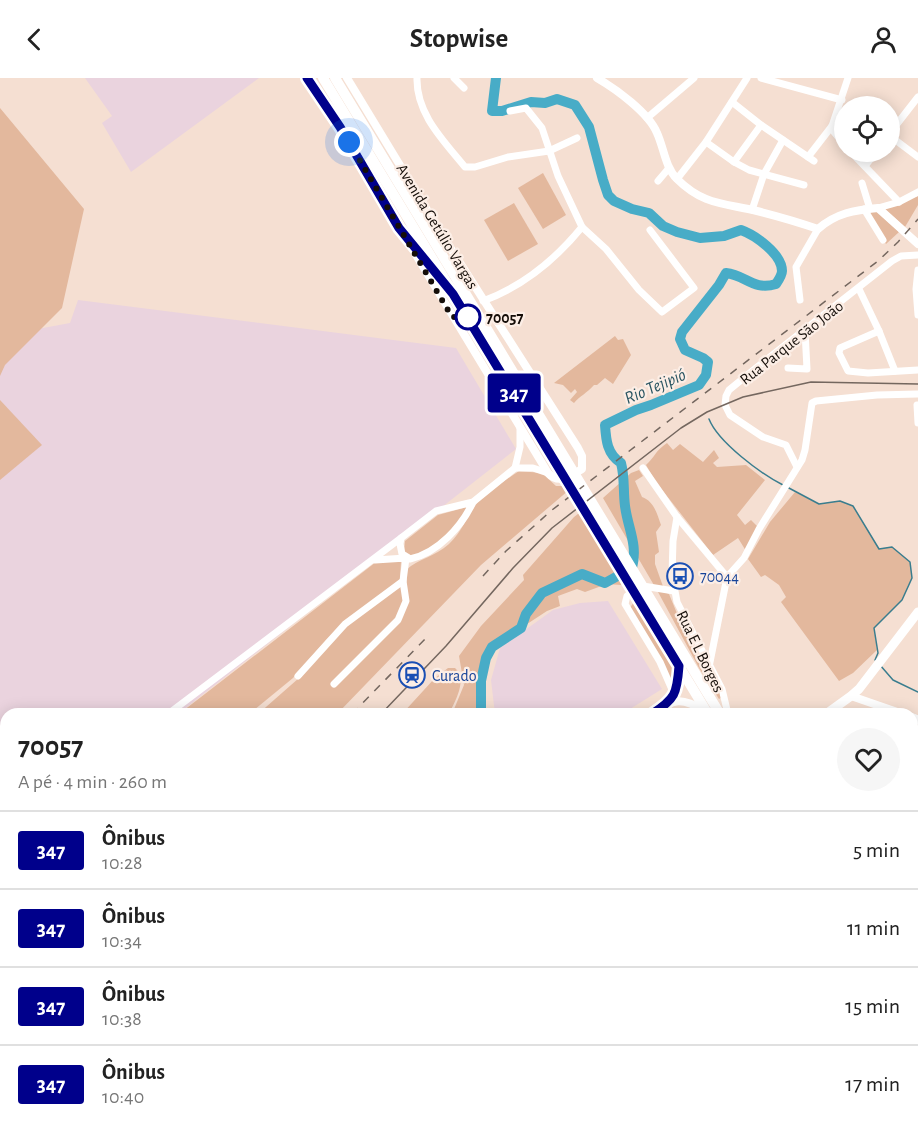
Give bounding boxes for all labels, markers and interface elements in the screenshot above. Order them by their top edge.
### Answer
icon: back [18,23,51,56]
icon: person [867,23,900,56]
text: Stopwise [410,25,508,52]
map controls [834,96,900,162]
button: locate [834,96,900,162]
your location [334,127,364,157]
street label: Avenida Getúlio Vargas [393,161,481,292]
street label: Rua Parque São João [737,298,846,388]
marker: 70057 [455,304,481,330]
place label: 70057 [486,310,523,326]
water label: Rio Tejipió [622,366,689,408]
line badge: 347 [480,374,548,412]
text: 347 [500,383,528,404]
bus stop icon: 70044 [665,561,695,591]
place label: 70044 [700,569,739,585]
street label: Rua E L Borges [673,608,727,695]
station icon: Curado [397,660,427,690]
place label: Curado [432,668,477,684]
button: heart [837,728,900,791]
text: 70057 [18,733,83,761]
text: A pé · 4 min · 260 m [18,772,167,792]
text: Ônibus [102,827,165,849]
text: 5 min [853,839,900,861]
text: 347 [37,840,65,861]
text: 10:28 [102,853,143,873]
text: Ônibus [102,905,165,927]
text: 11 min [847,917,900,939]
text: 347 [37,918,65,939]
text: 10:34 [102,931,142,951]
text: Ônibus [102,983,165,1005]
text: 15 min [845,995,900,1017]
text: 347 [37,996,65,1017]
text: 10:38 [102,1009,142,1029]
text: Ônibus [102,1061,165,1083]
text: 17 min [845,1073,900,1095]
text: 347 [37,1074,65,1095]
text: 10:40 [102,1087,144,1107]

